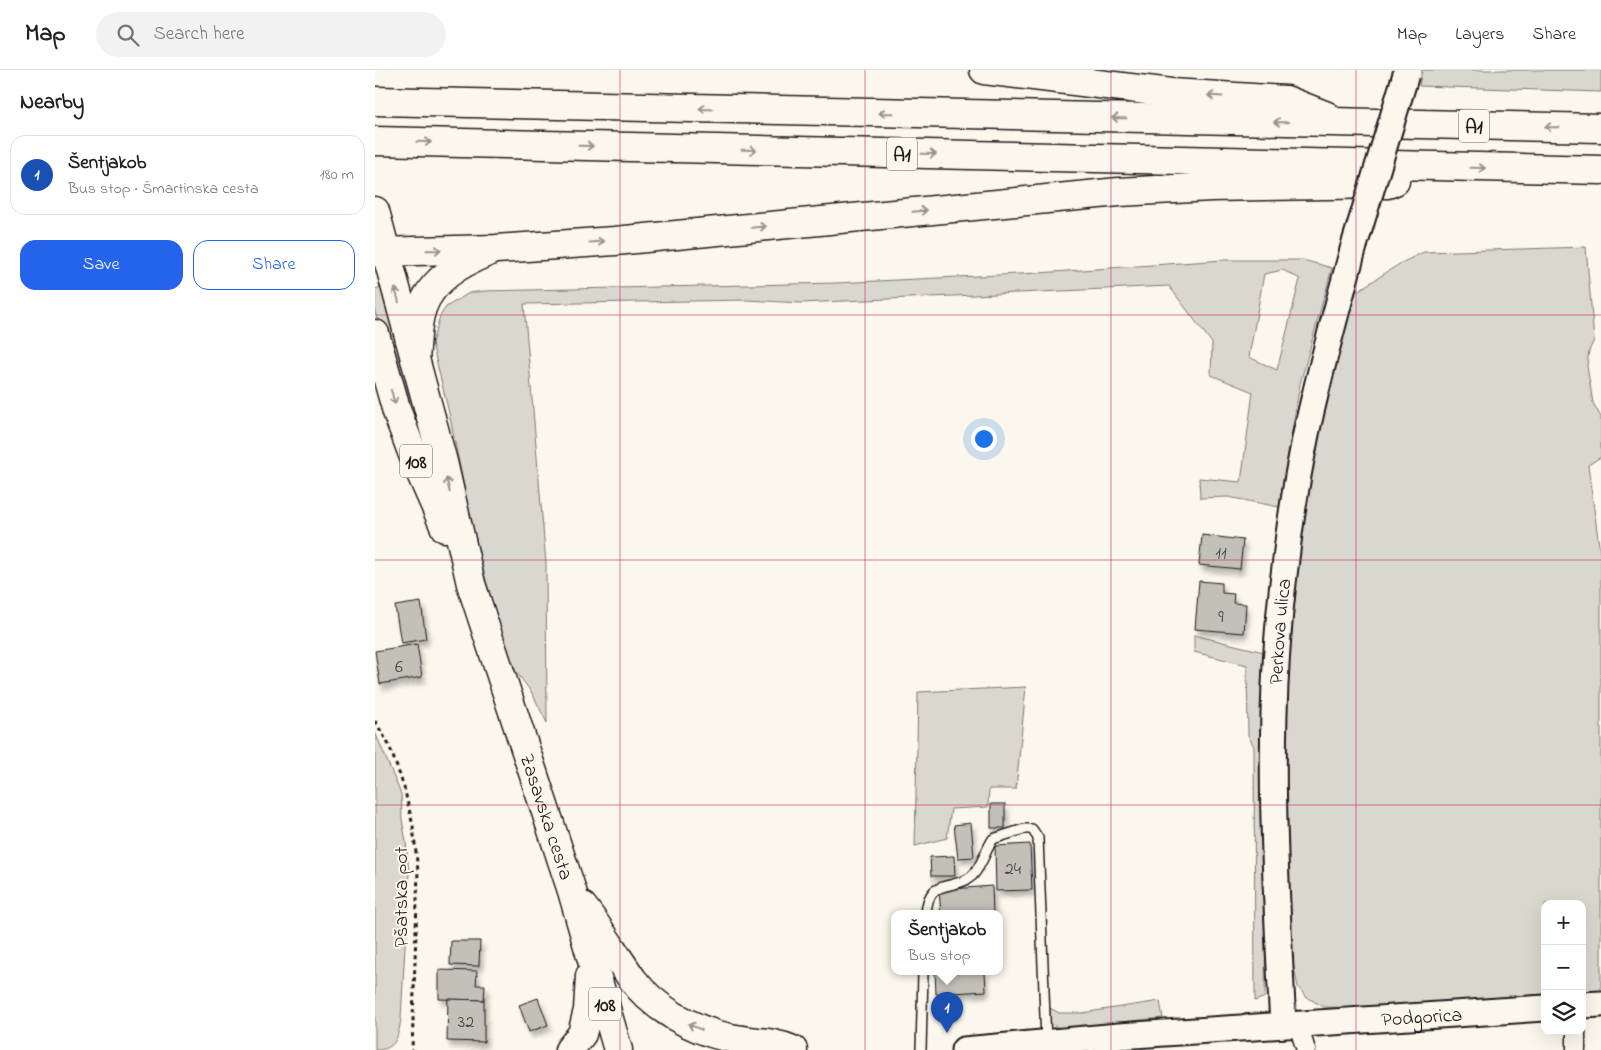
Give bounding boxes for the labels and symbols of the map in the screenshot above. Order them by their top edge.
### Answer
one-way arrow [1208,91,1224,100]
one-way arrow [699,104,715,113]
one-way arrow [879,108,895,117]
road number: A1 [1459,110,1489,142]
one-way arrow [1111,113,1128,123]
one-way arrow [1274,117,1290,126]
one-way arrow [1545,122,1561,132]
one-way arrow [415,137,431,147]
road number: A1 [887,138,917,170]
one-way arrow [578,141,594,151]
one-way arrow [740,145,756,155]
one-way arrow [920,150,936,159]
one-way arrow [1469,163,1485,173]
one-way arrow [912,206,928,216]
one-way arrow [750,222,766,232]
one-way arrow [588,238,604,247]
one-way arrow [426,245,442,255]
one-way arrow [392,287,402,303]
one-way arrow [389,389,399,405]
your location [971,426,997,452]
road number: 108 [400,444,432,478]
one-way arrow [443,478,452,494]
house number: 11 [1215,541,1227,567]
street label: Perkova ulica [1263,577,1300,685]
house number: 9 [1218,605,1224,631]
house number: 6 [395,655,403,681]
street label: Zasavska cesta [511,750,579,884]
street label: Pšatska pot [388,846,417,947]
house number: 24 [1005,857,1022,883]
road number: 108 [589,988,621,1021]
pin: 1 [931,992,963,1033]
street label: Podgorica [1381,1001,1463,1036]
house number: 32 [458,1010,474,1036]
one-way arrow [688,1022,703,1031]

